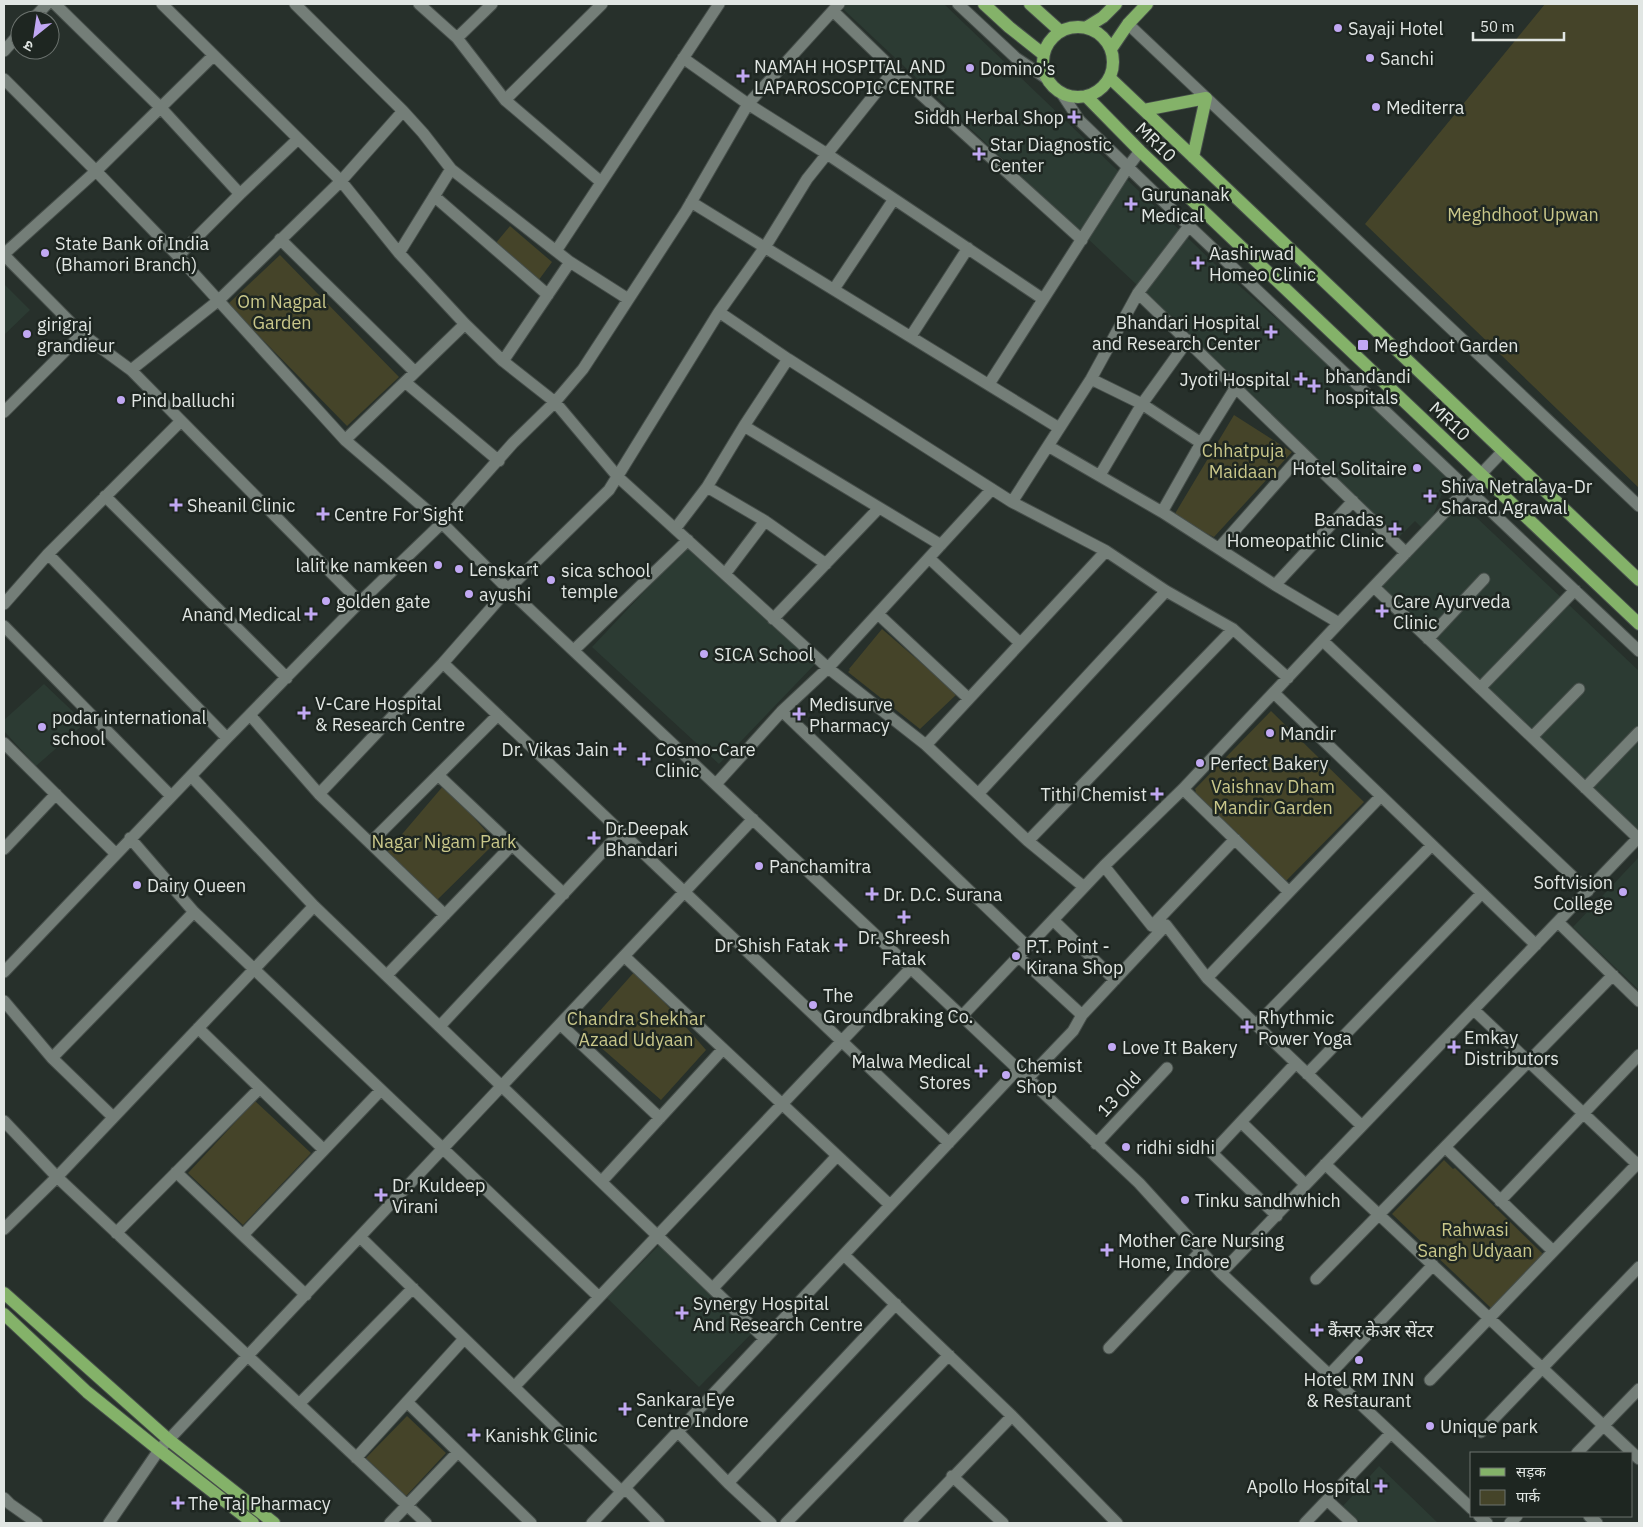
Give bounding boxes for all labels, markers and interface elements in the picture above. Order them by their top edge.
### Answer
north arrow [10,10,60,60]
scale bar [1473,10,1564,42]
place label: Sayaji Hotel [1348,17,1444,40]
text: 50 m [1480,17,1515,36]
marker: Sayaji Hotel [1332,22,1344,34]
text: उ [20,36,37,56]
place label: Sanchi [1380,47,1434,70]
marker: Sanchi [1364,52,1376,64]
place label: NAMAH HOSPITAL AND LAPAROSCOPIC CENTRE [754,55,955,99]
place label: Domino's [980,57,1055,80]
marker: Domino's [964,62,976,74]
marker: NAMAH HOSPITAL AND LAPAROSCOPIC CENTRE [736,69,750,83]
place label: Mediterra [1386,96,1465,119]
marker: Mediterra [1370,101,1382,113]
place label: Siddh Herbal Shop [914,106,1064,129]
marker: Siddh Herbal Shop [1068,111,1080,123]
street label: MR10 [1131,117,1181,167]
place label: Star Diagnostic Center [990,133,1112,177]
marker: Star Diagnostic Center [972,147,986,161]
place label: Gurunanak Medical [1141,183,1230,227]
marker: Gurunanak Medical [1125,198,1137,210]
park label: Meghdhoot Upwan [1447,203,1599,226]
place label: State Bank of India (Bhamori Branch) [55,232,210,276]
place label: Aashirwad Homeo Clinic [1209,242,1316,286]
marker: State Bank of India (Bhamori Branch) [39,247,51,259]
marker: Aashirwad Homeo Clinic [1191,256,1205,270]
park label: Om Nagpal Garden [237,290,327,334]
place label: Bhandari Hospital and Research Center [1092,311,1260,355]
place label: girigraj grandieur [37,313,115,357]
marker: Bhandari Hospital and Research Center [1264,325,1278,339]
marker: girigraj grandieur [21,328,33,340]
place label: Meghdoot Garden [1374,334,1519,357]
marker: Meghdoot Garden [1356,338,1370,352]
place label: bhandandi hospitals [1325,365,1411,409]
place label: Jyoti Hospital [1179,368,1290,391]
marker: Jyoti Hospital [1294,372,1308,386]
marker: bhandandi hospitals [1307,379,1321,393]
place label: Pind balluchi [131,389,235,412]
marker: Pind balluchi [115,394,127,406]
street label: MR10 [1425,396,1475,446]
park label: Chhatpuja Maidaan [1202,439,1285,483]
place label: Hotel Solitaire [1292,457,1407,480]
marker: Hotel Solitaire [1411,462,1423,474]
place label: Shiva Netralaya-Dr Sharad Agrawal [1441,475,1593,519]
marker: Shiva Netralaya-Dr Sharad Agrawal [1423,489,1437,503]
place label: Sheanil Clinic [187,494,295,517]
marker: Sheanil Clinic [169,498,183,512]
place label: Centre For Sight [334,503,464,526]
marker: Centre For Sight [316,507,330,521]
place label: Banadas Homeopathic Clinic [1227,508,1384,552]
marker: Banadas Homeopathic Clinic [1388,522,1402,536]
place label: lalit ke namkeen [296,554,428,577]
place label: Lenskart [469,558,539,581]
marker: lalit ke namkeen [432,559,444,571]
place label: sica school temple [561,559,650,603]
marker: Lenskart [453,563,465,575]
marker: sica school temple [545,574,557,586]
place label: ayushi [479,583,531,606]
marker: ayushi [463,588,475,600]
place label: golden gate [336,590,430,613]
place label: Care Ayurveda Clinic [1393,590,1511,634]
marker: golden gate [320,595,332,607]
place label: Anand Medical [182,603,301,626]
marker: Care Ayurveda Clinic [1375,604,1389,618]
marker: Anand Medical [305,608,317,620]
place label: SICA School [714,643,814,666]
marker: SICA School [698,648,710,660]
place label: V-Care Hospital & Research Centre [315,692,465,736]
place label: Medisurve Pharmacy [809,693,893,737]
place label: podar international school [52,706,206,750]
marker: V-Care Hospital & Research Centre [297,706,311,720]
marker: Medisurve Pharmacy [793,708,805,720]
marker: podar international school [36,721,48,733]
place label: Mandir [1280,722,1336,745]
marker: Mandir [1264,727,1276,739]
place label: Dr. Vikas Jain [502,738,609,761]
place label: Cosmo-Care Clinic [655,738,756,782]
marker: Dr. Vikas Jain [613,742,627,756]
marker: Cosmo-Care Clinic [637,752,651,766]
place label: Perfect Bakery [1210,752,1329,775]
marker: Perfect Bakery [1194,757,1206,769]
park label: Vaishnav Dham Mandir Garden [1211,775,1335,819]
place label: Tithi Chemist [1040,783,1147,806]
marker: Tithi Chemist [1151,788,1163,800]
place label: Dr.Deepak Bhandari [605,817,689,861]
park label: Nagar Nigam Park [372,830,517,853]
marker: Dr.Deepak Bhandari [587,831,601,845]
place label: Panchamitra [769,855,872,878]
marker: Panchamitra [753,860,765,872]
place label: Softvision College [1533,871,1613,915]
place label: Dairy Queen [147,874,246,897]
marker: Dairy Queen [131,879,143,891]
place label: Dr. D.C. Surana [883,883,1003,906]
marker: Softvision College [1617,886,1629,898]
marker: Dr. D.C. Surana [865,887,879,901]
marker: Dr. Shreesh Fatak [897,910,911,924]
place label: Dr. Shreesh Fatak [858,926,950,970]
place label: Dr Shish Fatak [714,934,831,957]
place label: P.T. Point - Kirana Shop [1026,935,1123,979]
marker: Dr Shish Fatak [834,938,848,952]
marker: P.T. Point - Kirana Shop [1010,950,1022,962]
place label: The Groundbraking Co. [823,984,973,1028]
marker: The Groundbraking Co. [807,999,819,1011]
place label: Rhythmic Power Yoga [1258,1006,1352,1050]
park label: Chandra Shekhar Azaad Udyaan [567,1007,706,1051]
marker: Rhythmic Power Yoga [1240,1020,1254,1034]
place label: Emkay Distributors [1464,1026,1559,1070]
place label: Love It Bakery [1122,1036,1238,1059]
marker: Love It Bakery [1106,1041,1118,1053]
marker: Emkay Distributors [1448,1041,1460,1053]
place label: Malwa Medical Stores [851,1050,971,1094]
place label: Chemist Shop [1016,1054,1082,1098]
marker: Malwa Medical Stores [975,1065,987,1077]
street label: 13 Old [1092,1066,1146,1122]
marker: Chemist Shop [1000,1069,1012,1081]
place label: ridhi sidhi [1136,1136,1215,1159]
marker: ridhi sidhi [1120,1141,1132,1153]
place label: Dr. Kuldeep Virani [392,1174,485,1218]
marker: Dr. Kuldeep Virani [374,1188,388,1202]
place label: Tinku sandhwhich [1195,1189,1341,1212]
marker: Tinku sandhwhich [1179,1194,1191,1206]
park label: Rahwasi Sangh Udyaan [1417,1218,1533,1262]
place label: Mother Care Nursing Home, Indore [1118,1229,1284,1273]
marker: Mother Care Nursing Home, Indore [1100,1243,1114,1257]
place label: Synergy Hospital And Research Centre [693,1292,863,1336]
marker: Synergy Hospital And Research Centre [675,1306,689,1320]
place label: कैंसर केअर सेंटर [1328,1319,1434,1342]
marker: कैंसर केअर सेंटर [1310,1323,1324,1337]
marker: Hotel RM INN & Restaurant [1353,1354,1365,1366]
place label: Hotel RM INN & Restaurant [1303,1368,1415,1412]
place label: Sankara Eye Centre Indore [636,1388,749,1432]
marker: Sankara Eye Centre Indore [618,1402,632,1416]
place label: Unique park [1440,1415,1538,1438]
marker: Unique park [1424,1420,1436,1432]
place label: Kanishk Clinic [485,1424,598,1447]
marker: Kanishk Clinic [467,1428,481,1442]
legend [1470,1452,1633,1517]
text: सड़क [1516,1462,1546,1481]
place label: Apollo Hospital [1247,1475,1370,1498]
marker: Apollo Hospital [1374,1479,1388,1493]
text: पार्क [1516,1487,1540,1506]
place label: The Taj Pharmacy [188,1492,331,1515]
marker: The Taj Pharmacy [172,1497,184,1509]

